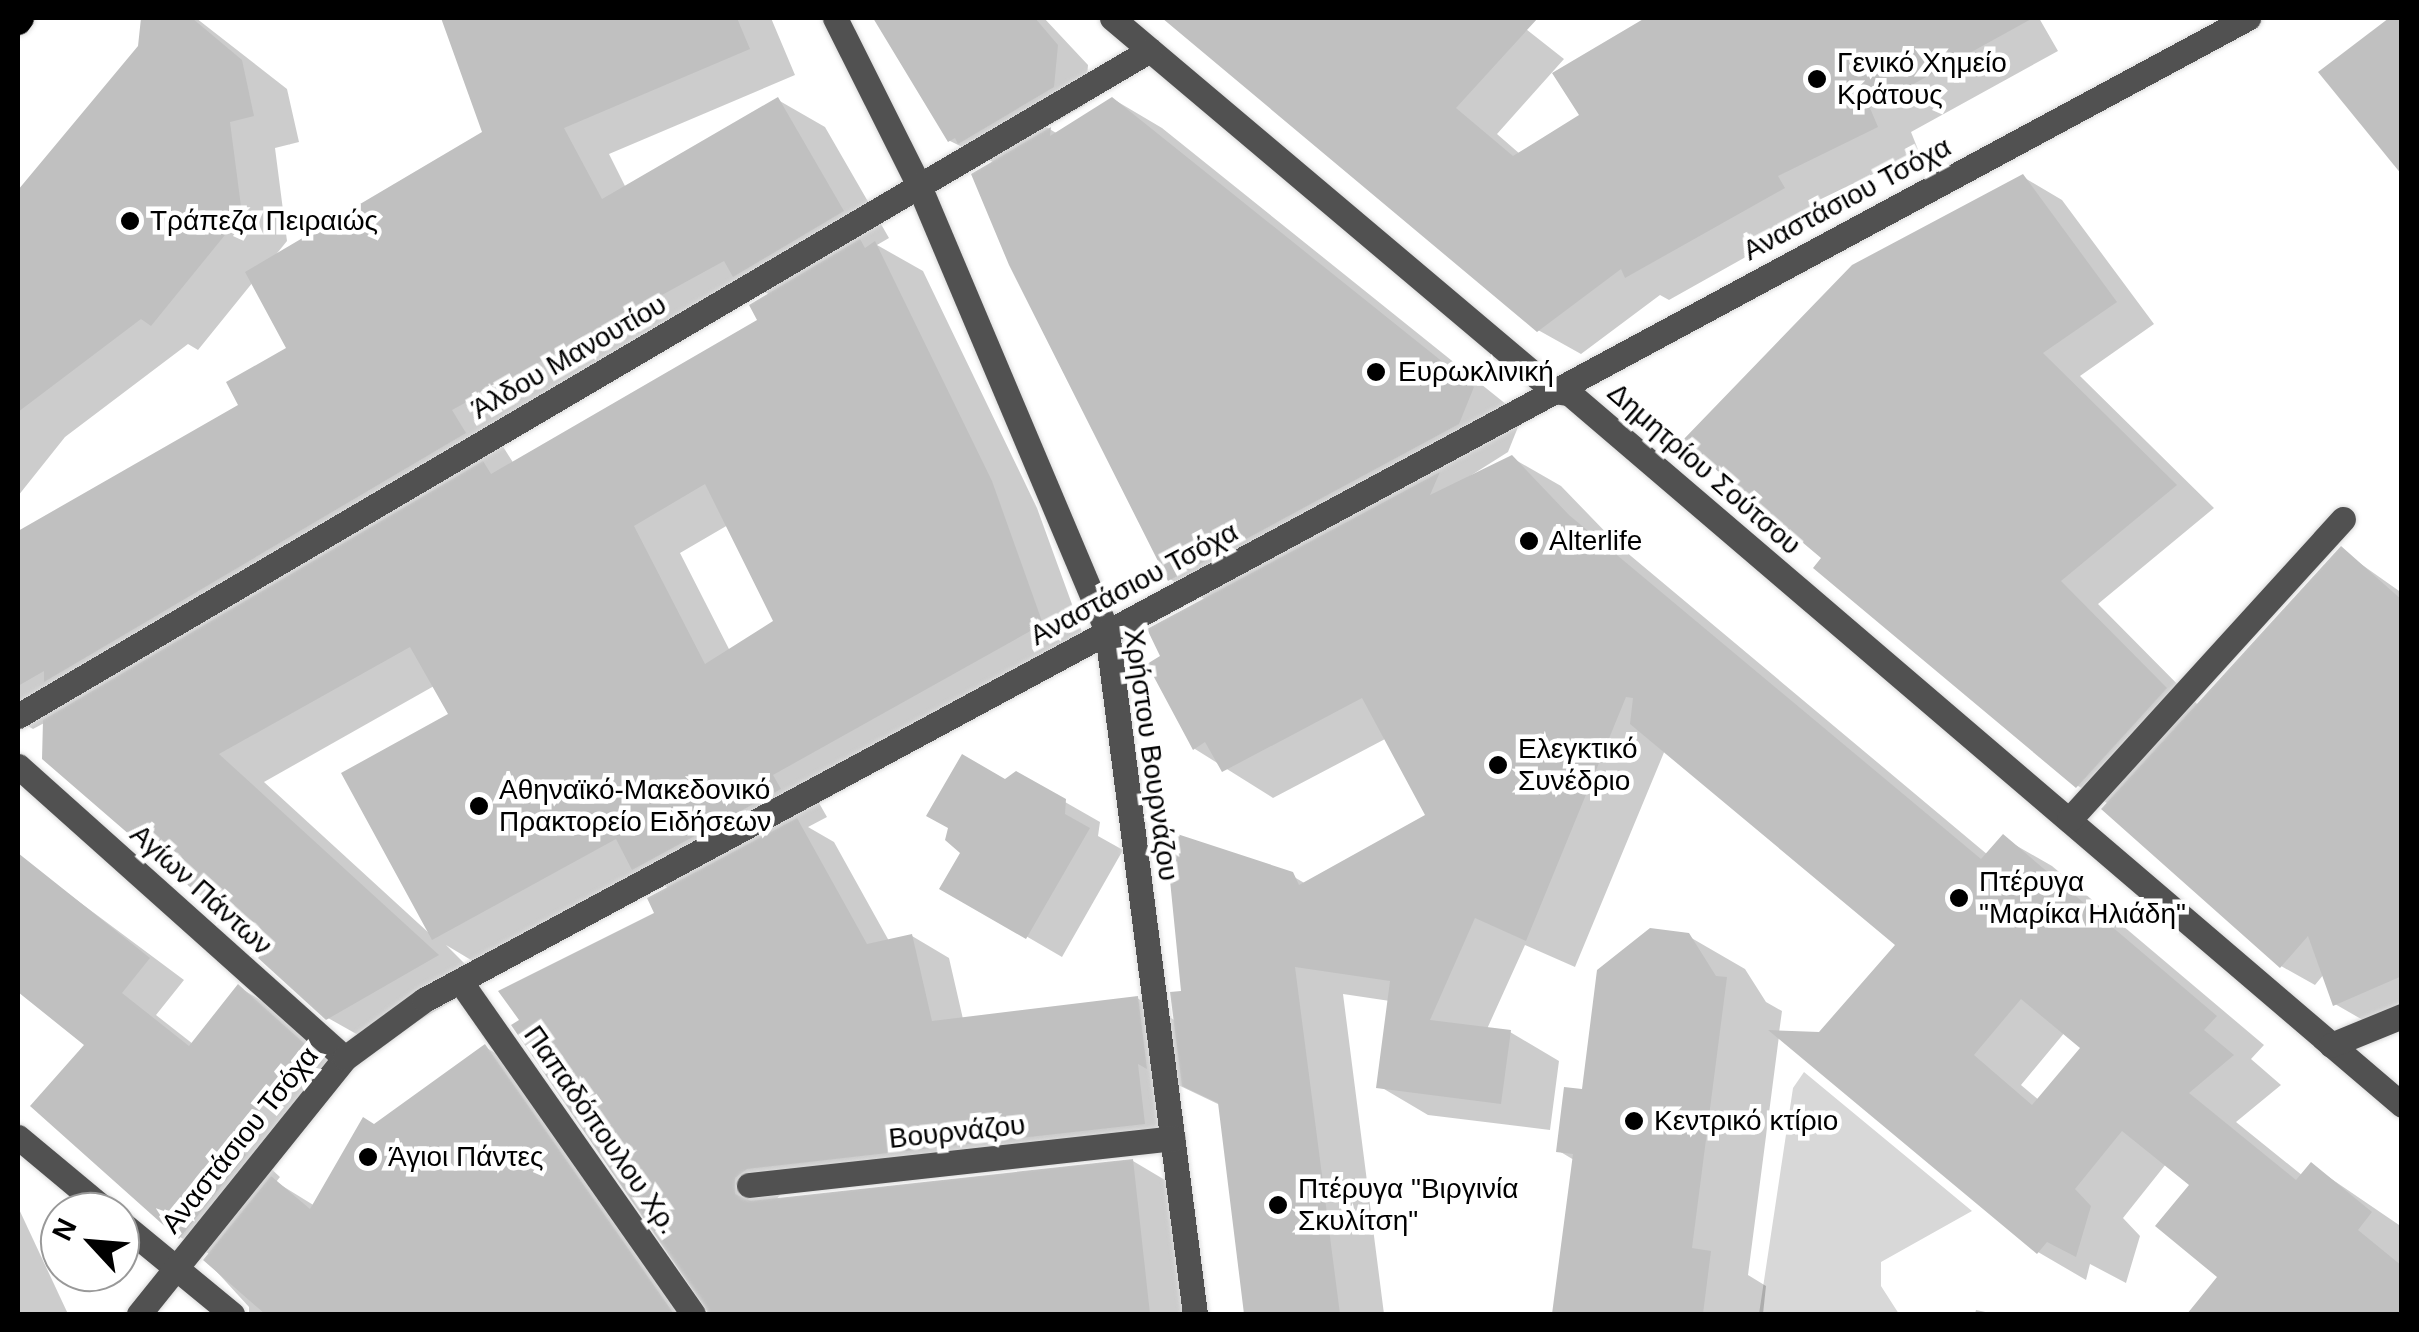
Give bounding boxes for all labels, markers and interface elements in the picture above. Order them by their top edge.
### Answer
place label: Γενικό Χημείο Κράτους [1837,46,2007,112]
marker: Γενικό Χημείο Κράτους [1806,68,1828,90]
street label: Αναστάσιου Τσόχα [1737,130,1957,268]
place label: Τράπεζα Πειραιώς [150,204,378,238]
marker: Τράπεζα Πειραιώς [119,210,141,232]
street label: Άλδου Μανουτίου [466,288,672,426]
place label: Ευρωκλινική [1398,355,1554,389]
marker: Ευρωκλινική [1363,359,1389,385]
street label: Δημητρίου Σούτσου [1601,376,1807,562]
street label: Αναστάσιου Τσόχα [1024,515,1244,653]
place label: Alterlife [1549,524,1642,558]
marker: Alterlife [1518,530,1540,552]
street label: Χρήστου Βουρνάζου [1117,627,1185,883]
place label: Ελεγκτικό Συνέδριο [1518,732,1638,798]
marker: Ελεγκτικό Συνέδριο [1487,754,1509,776]
place label: Αθηναϊκό-Μακεδονικό Πρακτορείο Ειδήσεων [499,773,771,839]
marker: Αθηναϊκό-Μακεδονικό Πρακτορείο Ειδήσεων [468,795,490,817]
street label: Αγίων Πάντων [123,818,279,962]
place label: Πτέρυγα "Μαρίκα Ηλιάδη" [1979,865,2186,931]
marker: Πτέρυγα "Μαρίκα Ηλιάδη" [1948,887,1970,909]
street label: Παπαδόπουλου Χρ. [516,1019,686,1241]
street label: Αναστάσιου Τσόχα [154,1040,326,1240]
place label: Κεντρικό κτίριο [1654,1104,1838,1138]
street label: Βουρνάζου [887,1108,1027,1156]
marker: Κεντρικό κτίριο [1623,1110,1645,1132]
place label: Άγιοι Πάντες [388,1140,543,1174]
marker: Άγιοι Πάντες [357,1146,379,1168]
place label: Πτέρυγα "Βιργινία Σκυλίτση" [1298,1172,1518,1238]
north arrow [40,1192,140,1292]
marker: Πτέρυγα "Βιργινία Σκυλίτση" [1267,1194,1289,1216]
text: N [46,1214,83,1245]

